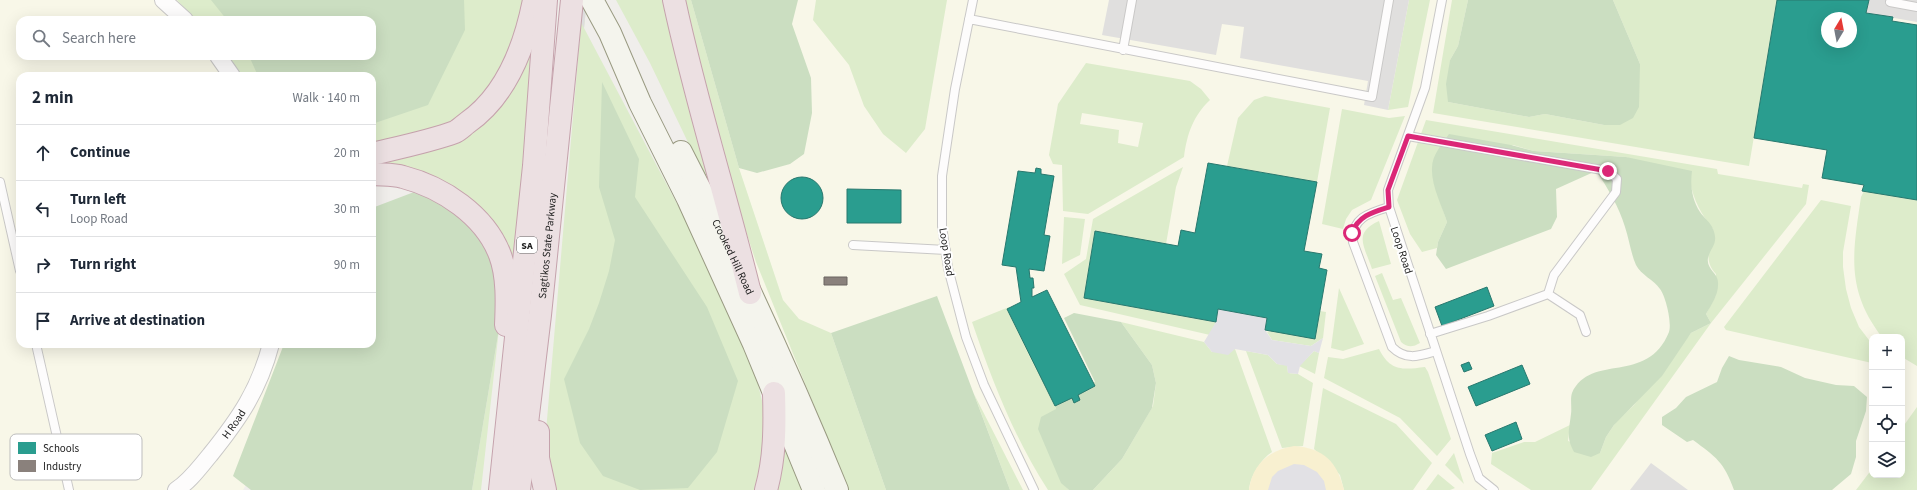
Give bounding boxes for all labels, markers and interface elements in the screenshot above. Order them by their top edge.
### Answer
north arrow [1821,12,1857,48]
search box [16,16,376,60]
icon: search [30,27,52,49]
text: Search here [62,28,136,49]
text: 2 min [32,86,73,110]
text: Walk · 140 m [292,89,360,107]
icon: ahead [32,142,54,164]
text: Continue [70,142,130,163]
text: 20 m [334,144,360,162]
route end [1599,162,1617,180]
text: Turn left [70,189,126,210]
street label: Sagtikos State Parkway [535,192,560,299]
icon: left [32,198,54,220]
text: 30 m [334,200,360,218]
text: Loop Road [70,210,128,228]
street label: Crooked Hill Road [708,217,757,297]
route start [1343,224,1361,242]
street label: Loop Road [1387,225,1416,276]
street label: Loop Road [935,227,958,277]
road number: SA [517,237,537,253]
icon: right [32,254,54,276]
text: Turn right [70,254,136,275]
text: 90 m [334,256,360,274]
icon: arrive [32,310,54,332]
text: Arrive at destination [70,310,205,331]
map controls [1869,334,1905,478]
button: + [1869,334,1905,370]
button: − [1869,370,1905,406]
street label: H Road [218,406,249,442]
button: locate [1869,406,1905,442]
legend [10,434,142,480]
text: Schools [43,441,80,456]
button: layers [1869,442,1905,478]
text: Industry [43,459,81,474]

